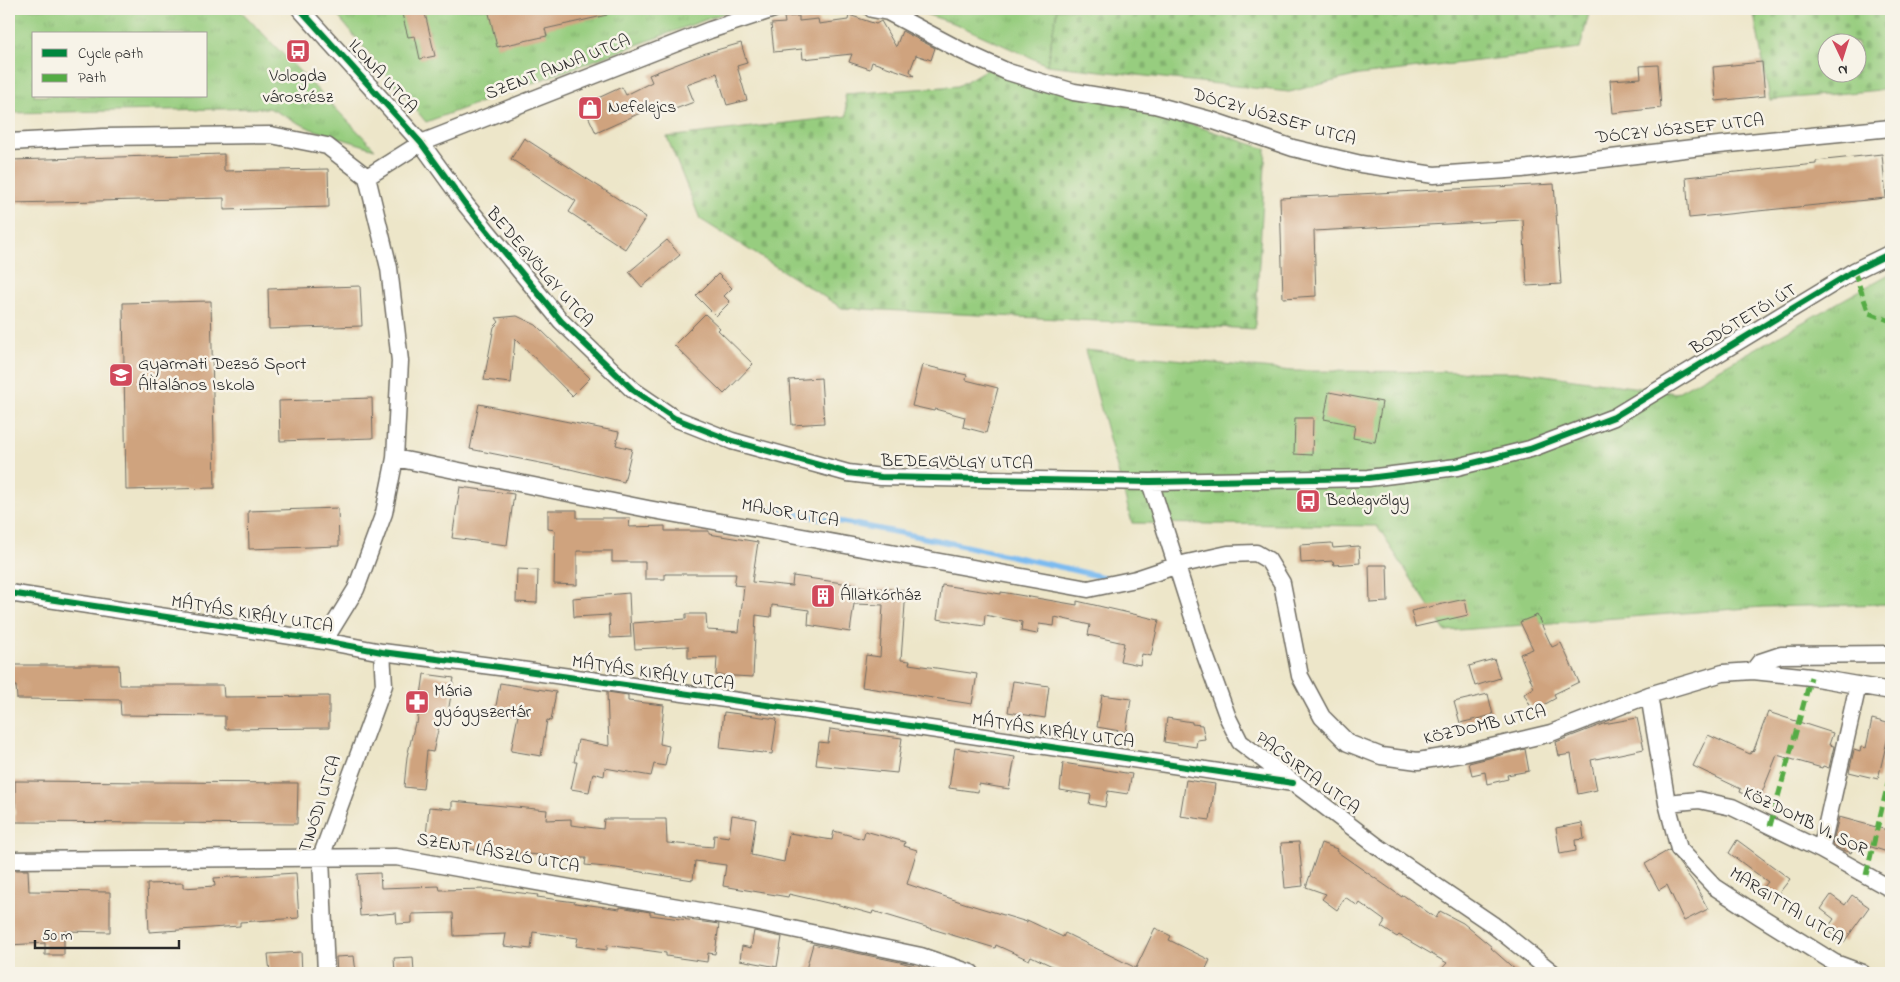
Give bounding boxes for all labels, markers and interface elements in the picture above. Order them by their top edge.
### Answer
street label: SZENT ANNA UTCA [482,28,634,108]
legend [32,32,208,98]
north arrow [1818,32,1868,82]
street label: ILONA UTCA [341,34,423,120]
bus stop icon: Vologda városrész [285,38,311,64]
text: Cycle path [78,43,143,66]
text: N [1837,59,1848,80]
place label: Vologda városrész [263,64,334,111]
text: Path [78,67,106,89]
street label: DÓCZY JÓZSEF UTCA [1188,82,1359,154]
shop icon: Nefelejcs [577,95,603,121]
place label: Nefelejcs [608,95,676,121]
street label: DÓCZY JÓZSEF UTCA [1594,108,1765,152]
street label: BEDEGVÖLGY UTCA [479,201,599,334]
street label: BODÓTETŐI ÚT [1685,278,1802,363]
place label: Gyarmati Dezső Sport Általános Iskola [138,352,306,399]
school or university icon: Gyarmati Dezső Sport Általános Iskola [108,362,134,388]
street label: BEDEGVÖLGY UTCA [880,449,1033,477]
bus stop icon: Bedegvölgy [1295,488,1321,514]
place label: Bedegvölgy [1325,488,1409,515]
street label: MAJOR UTCA [739,493,841,535]
building icon: Állatkórház [810,583,836,609]
place label: Állatkórház [840,583,921,609]
street label: MÁTYÁS KIRÁLY UTCA [169,589,335,641]
street label: MÁTYÁS KIRÁLY UTCA [570,650,736,698]
place label: Mária gyógyszertár [433,679,532,727]
pharmacy icon: Mária gyógyszertár [404,689,430,715]
street label: KÖZDOMB UTCA [1421,699,1549,753]
street label: MÁTYÁS KIRÁLY UTCA [970,708,1136,756]
street label: PACSIRTA UTCA [1249,726,1365,822]
street label: TINÓDI UTCA [293,752,349,856]
street label: KÖZDOMB VI. SOR [1738,781,1872,863]
street label: SZENT LÁSZLÓ UTCA [415,827,581,881]
street label: MARGITTAI UTCA [1724,861,1848,953]
scale bar [35,917,179,949]
text: 50 m [42,925,73,947]

